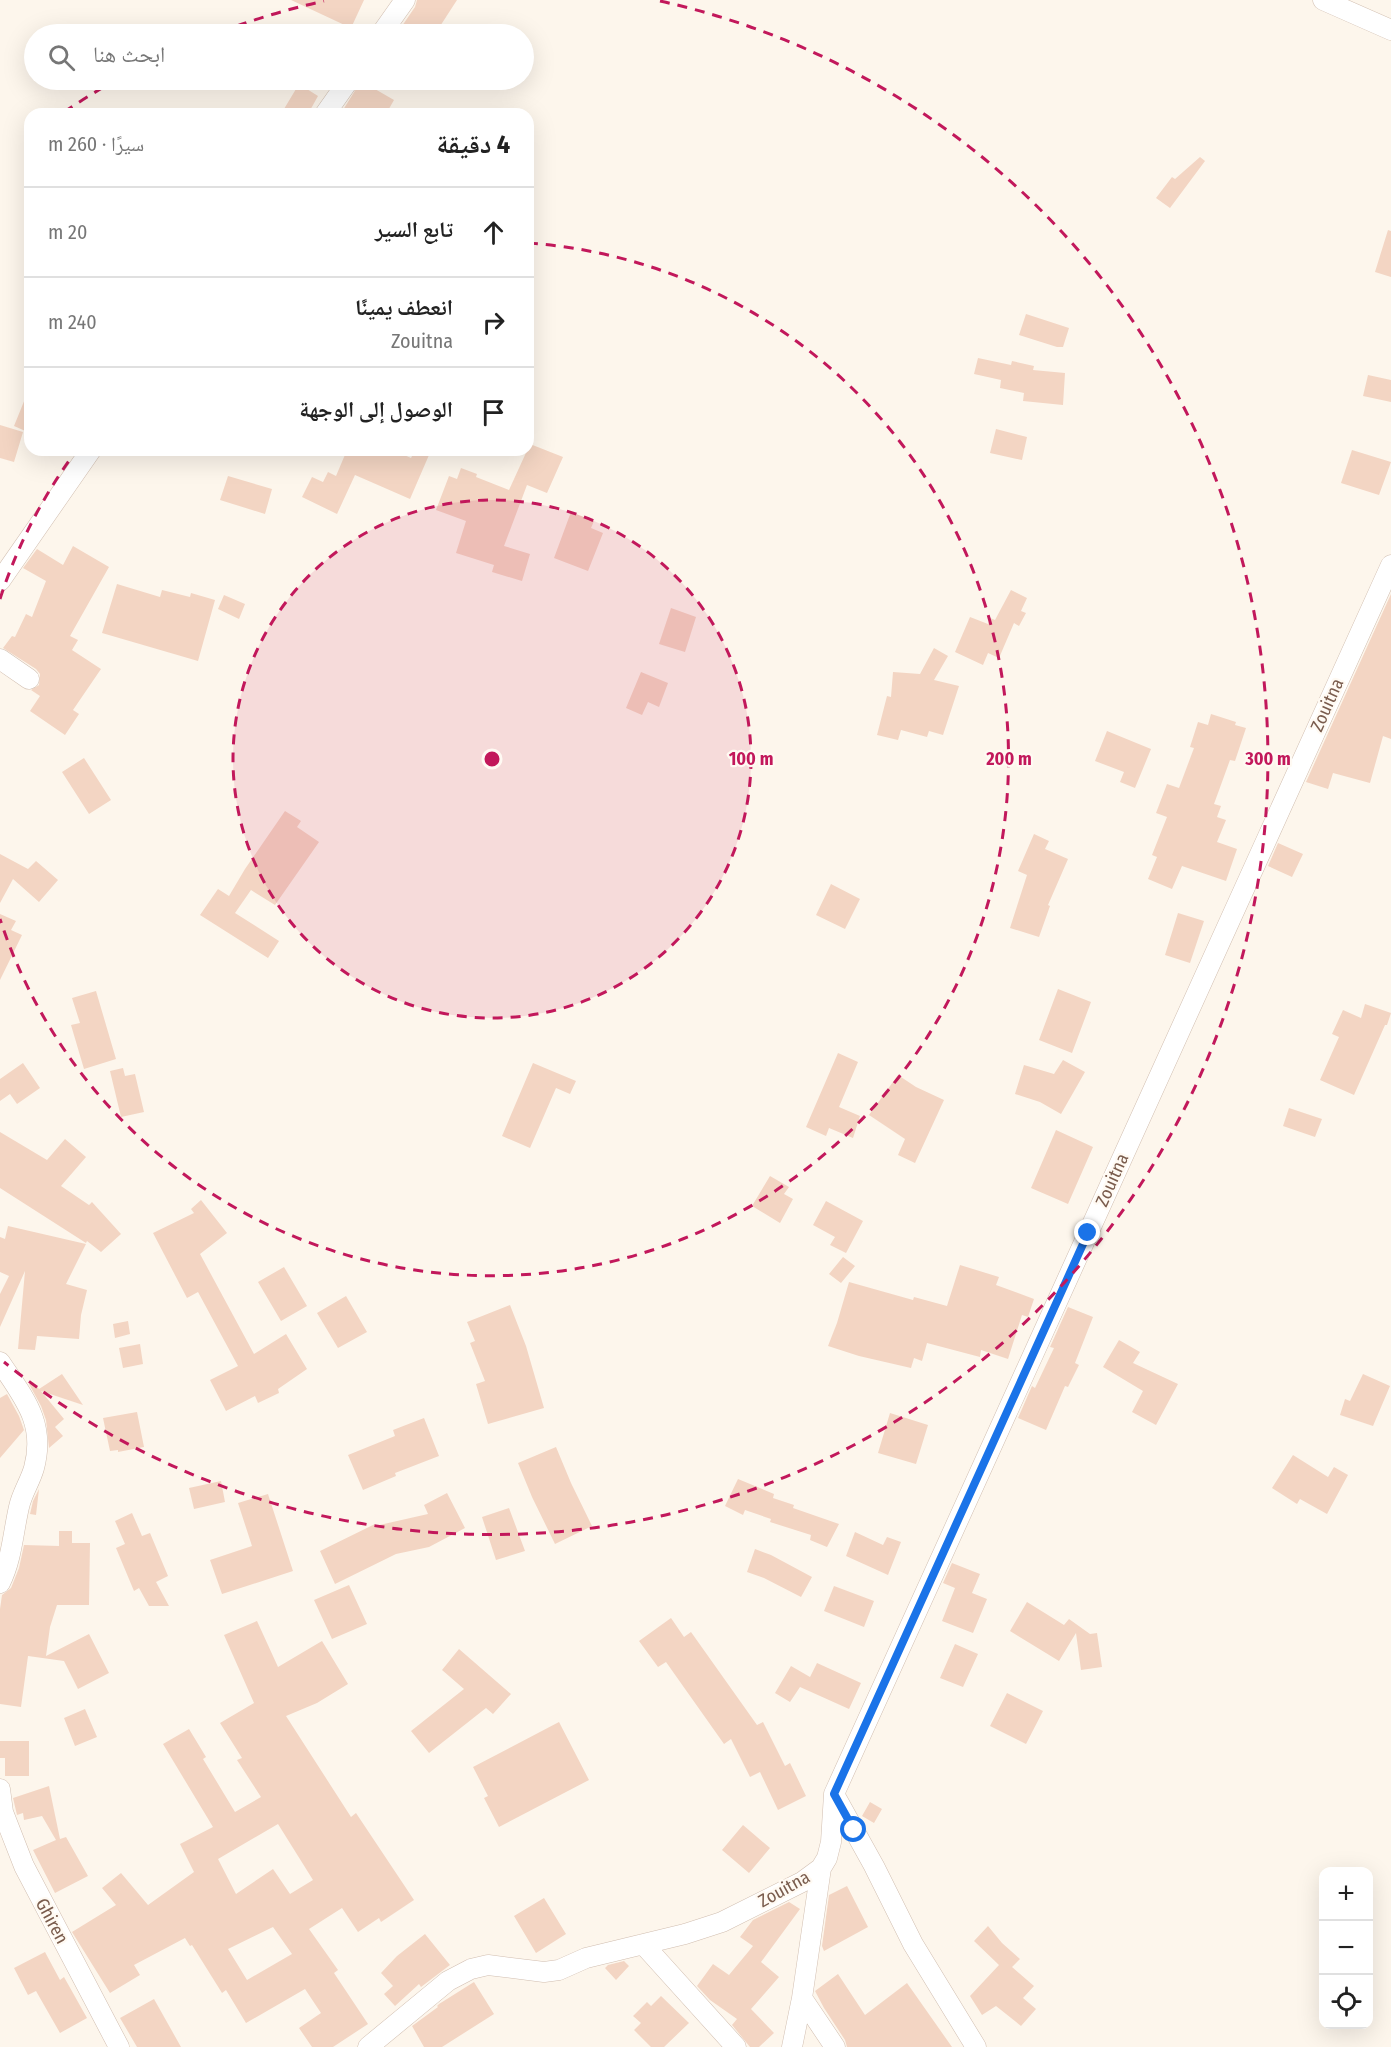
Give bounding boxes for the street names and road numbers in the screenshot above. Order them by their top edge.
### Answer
street label: Zouitna [1306,675,1348,735]
street label: Zouitna [1091,1150,1133,1210]
street label: Zouitna [754,1866,814,1912]
street label: Ghiren [31,1894,73,1948]

